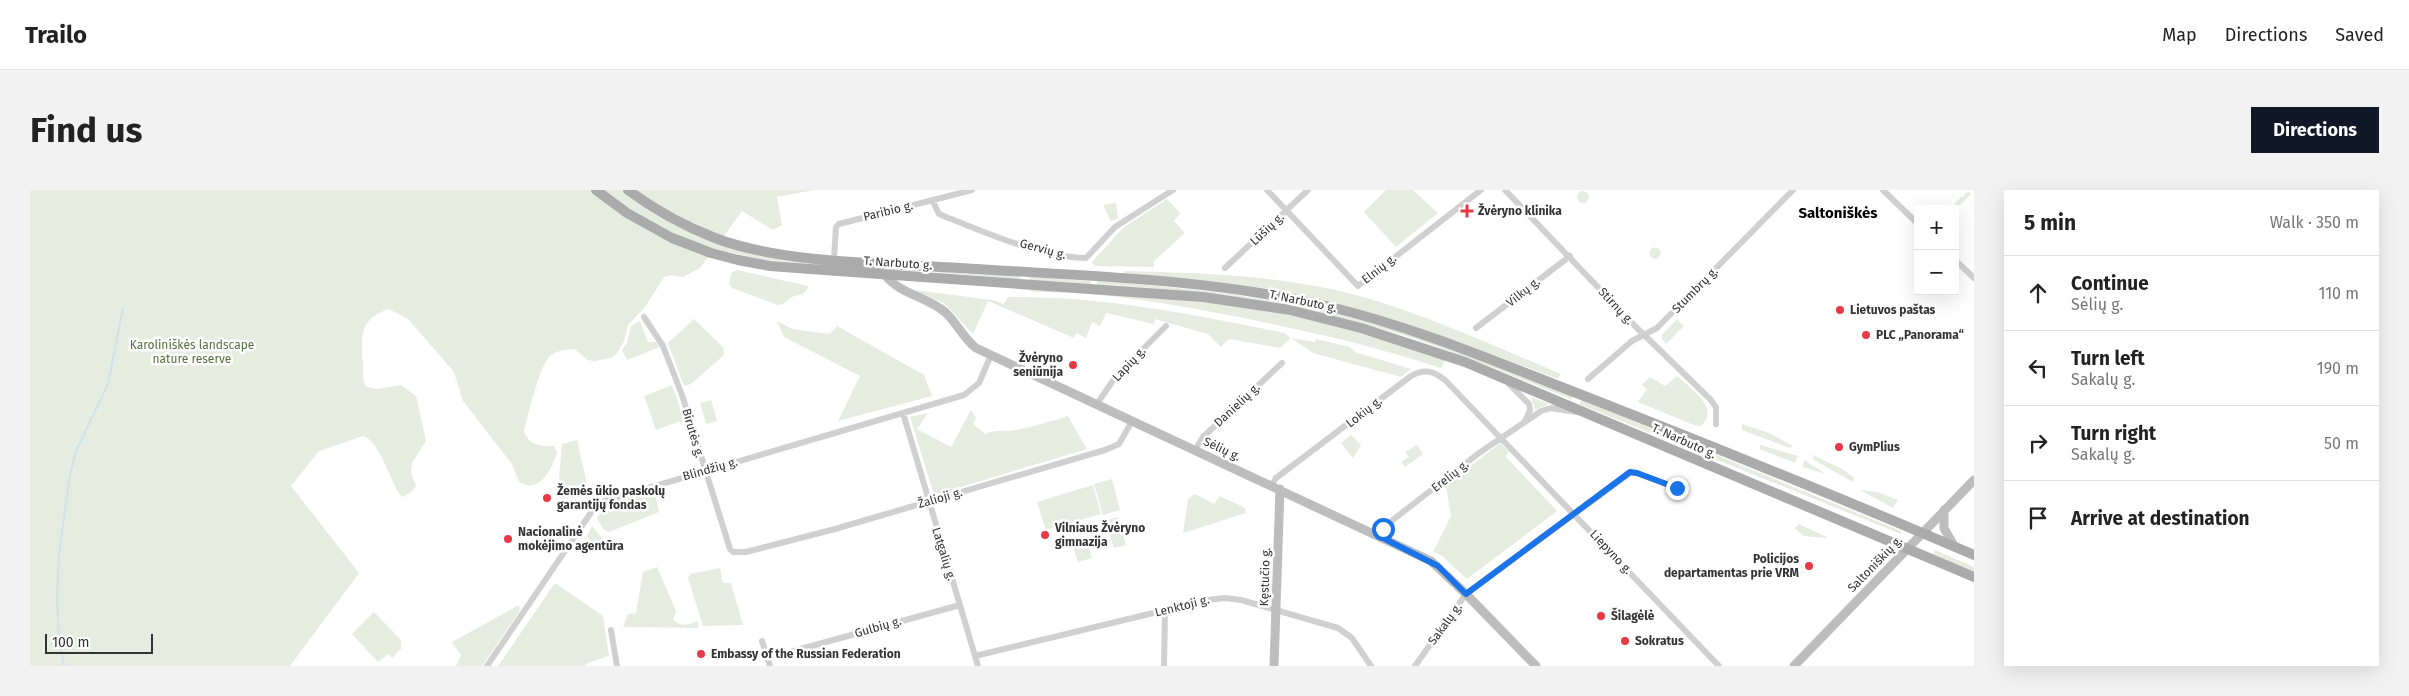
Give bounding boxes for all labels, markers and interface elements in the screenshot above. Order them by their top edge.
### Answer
text: Trailo [25,21,87,49]
text: Map [2162,24,2197,46]
text: Directions [2225,24,2307,46]
text: Saved [2335,24,2384,46]
button: Directions [2251,107,2379,153]
text: Find us [30,109,142,151]
street label: Paribio g. [862,198,914,224]
place label: Žvėryno klinika [1478,203,1562,218]
marker: Žvėryno klinika [1460,204,1474,218]
district label: Saltoniškės [1798,204,1878,222]
map controls [1914,205,1959,295]
button: + [1914,205,1959,250]
street label: Lūšių g. [1247,210,1287,248]
text: 5 min [2024,210,2076,236]
text: Walk · 350 m [2270,213,2359,232]
street label: Gervių g. [1018,236,1068,262]
button: − [1914,250,1959,295]
street label: Elnių g. [1359,251,1399,287]
street label: T. Narbuto g. [863,254,933,272]
street label: Stumbrų g. [1669,264,1721,316]
text: Continue [2071,272,2149,295]
street label: Vilkų g. [1503,274,1543,309]
icon: ahead [2024,279,2052,307]
text: 110 m [2318,284,2359,303]
street label: Stirnų g. [1595,285,1637,327]
street label: T. Narbuto g. [1268,287,1338,315]
text: Sėlių g. [2071,295,2123,314]
place label: Lietuvos paštas [1850,303,1936,317]
marker: Lietuvos paštas [1834,304,1846,316]
place label: PLC „Panorama“ [1876,328,1964,342]
marker: PLC „Panorama“ [1860,329,1872,341]
park label: Karoliniškės landscape nature reserve [130,338,254,366]
street label: Lapių g. [1109,344,1149,384]
text: Turn left [2071,347,2145,370]
place label: Žvėryno seniūnija [1013,350,1063,379]
icon: left [2024,354,2052,382]
marker: Žvėryno seniūnija [1067,359,1079,371]
text: 190 m [2317,359,2359,378]
text: Sakalų g. [2071,370,2135,389]
street label: Danielių g. [1211,380,1263,430]
street label: Lokių g. [1343,394,1385,430]
street label: Birutės g. [679,407,707,459]
street label: T. Narbuto g. [1650,421,1718,461]
text: Turn right [2071,422,2156,445]
icon: right [2024,429,2052,457]
street label: Sėlių g. [1201,434,1243,464]
text: 50 m [2324,434,2359,453]
place label: GymPlius [1849,440,1900,454]
marker: GymPlius [1833,441,1845,453]
text: Sakalų g. [2071,445,2135,464]
street label: Blindžių g. [681,454,739,483]
street label: Erelių g. [1429,457,1471,495]
route end [1666,477,1689,500]
place label: Žemės ūkio paskolų garantijų fondas [557,483,665,513]
street label: Žalioji g. [916,484,964,511]
marker: Žemės ūkio paskolų garantijų fondas [541,492,553,504]
icon: arrive [2024,504,2052,532]
text: Arrive at destination [2071,507,2250,530]
route start [1372,518,1395,541]
place label: Vilniaus Žvėryno gimnazija [1054,520,1145,549]
place label: Nacionalinė mokėjimo agentūra [518,525,624,553]
street label: Latgalių g. [929,526,959,583]
street label: Liepyno g. [1587,527,1635,577]
marker: Vilniaus Žvėryno gimnazija [1039,529,1051,541]
marker: Nacionalinė mokėjimo agentūra [502,533,514,545]
street label: Saltoniškių g. [1845,533,1905,595]
street label: Kęstučio g. [1257,547,1273,607]
place label: Policijos departamentas prie VRM [1664,552,1800,580]
marker: Policijos departamentas prie VRM [1803,560,1815,572]
street label: Lenktoji g. [1153,592,1211,620]
street label: Sakalų g. [1425,600,1465,648]
place label: Šilagėlė [1611,607,1655,623]
marker: Šilagėlė [1595,610,1607,622]
street label: Gulbių g. [853,614,903,640]
scale bar [45,631,152,654]
text: 100 m [52,634,89,651]
place label: Sokratus [1635,634,1684,648]
marker: Sokratus [1619,635,1631,647]
place label: Embassy of the Russian Federation [711,647,901,661]
marker: Embassy of the Russian Federation [695,648,707,660]

